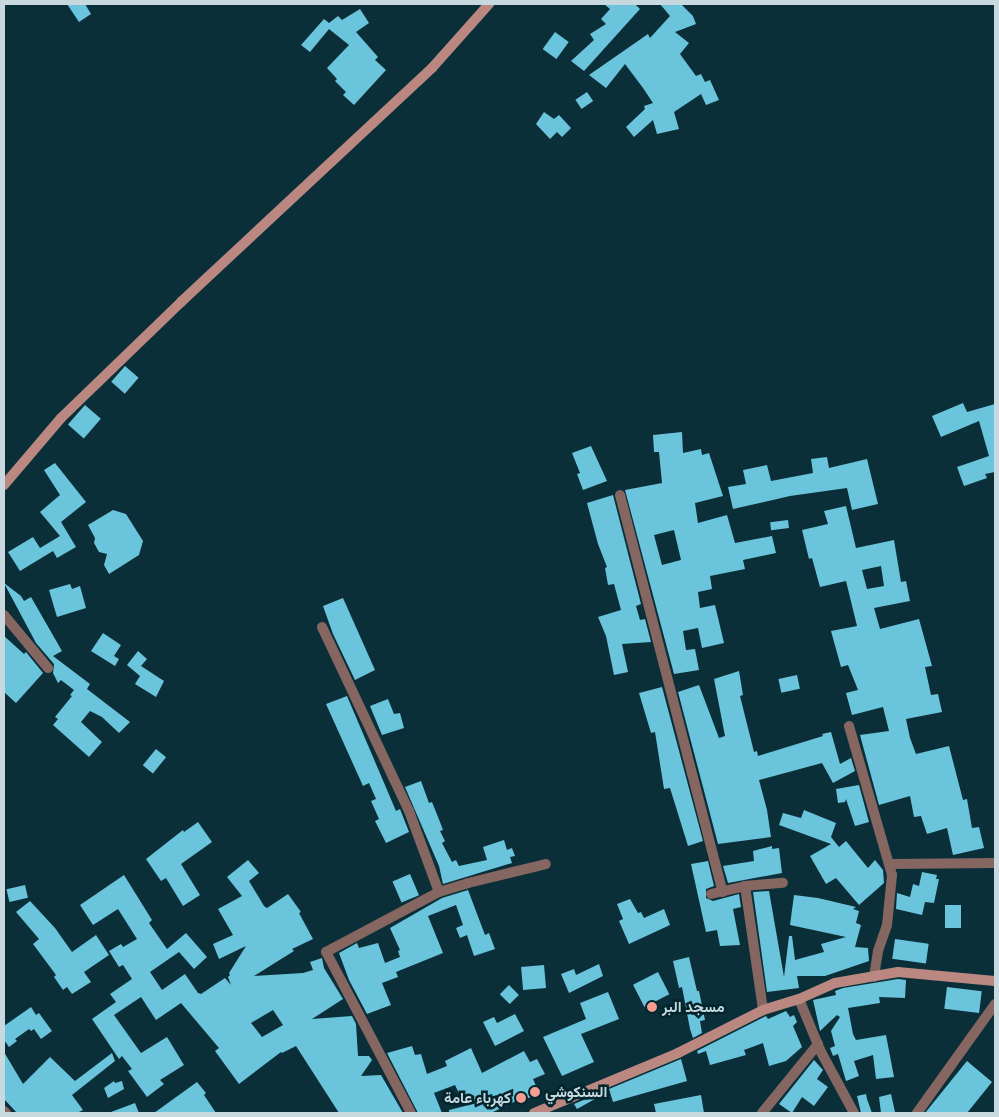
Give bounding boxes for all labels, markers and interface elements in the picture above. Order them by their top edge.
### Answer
place label: مسجد البر [662,998,725,1016]
marker: مسجد البر [646,1001,658,1013]
place label: السنكوشي [545,1083,607,1101]
marker: السنكوشي [529,1086,541,1098]
place label: كهرباء عامة [444,1089,511,1107]
marker: كهرباء عامة [515,1092,527,1104]

